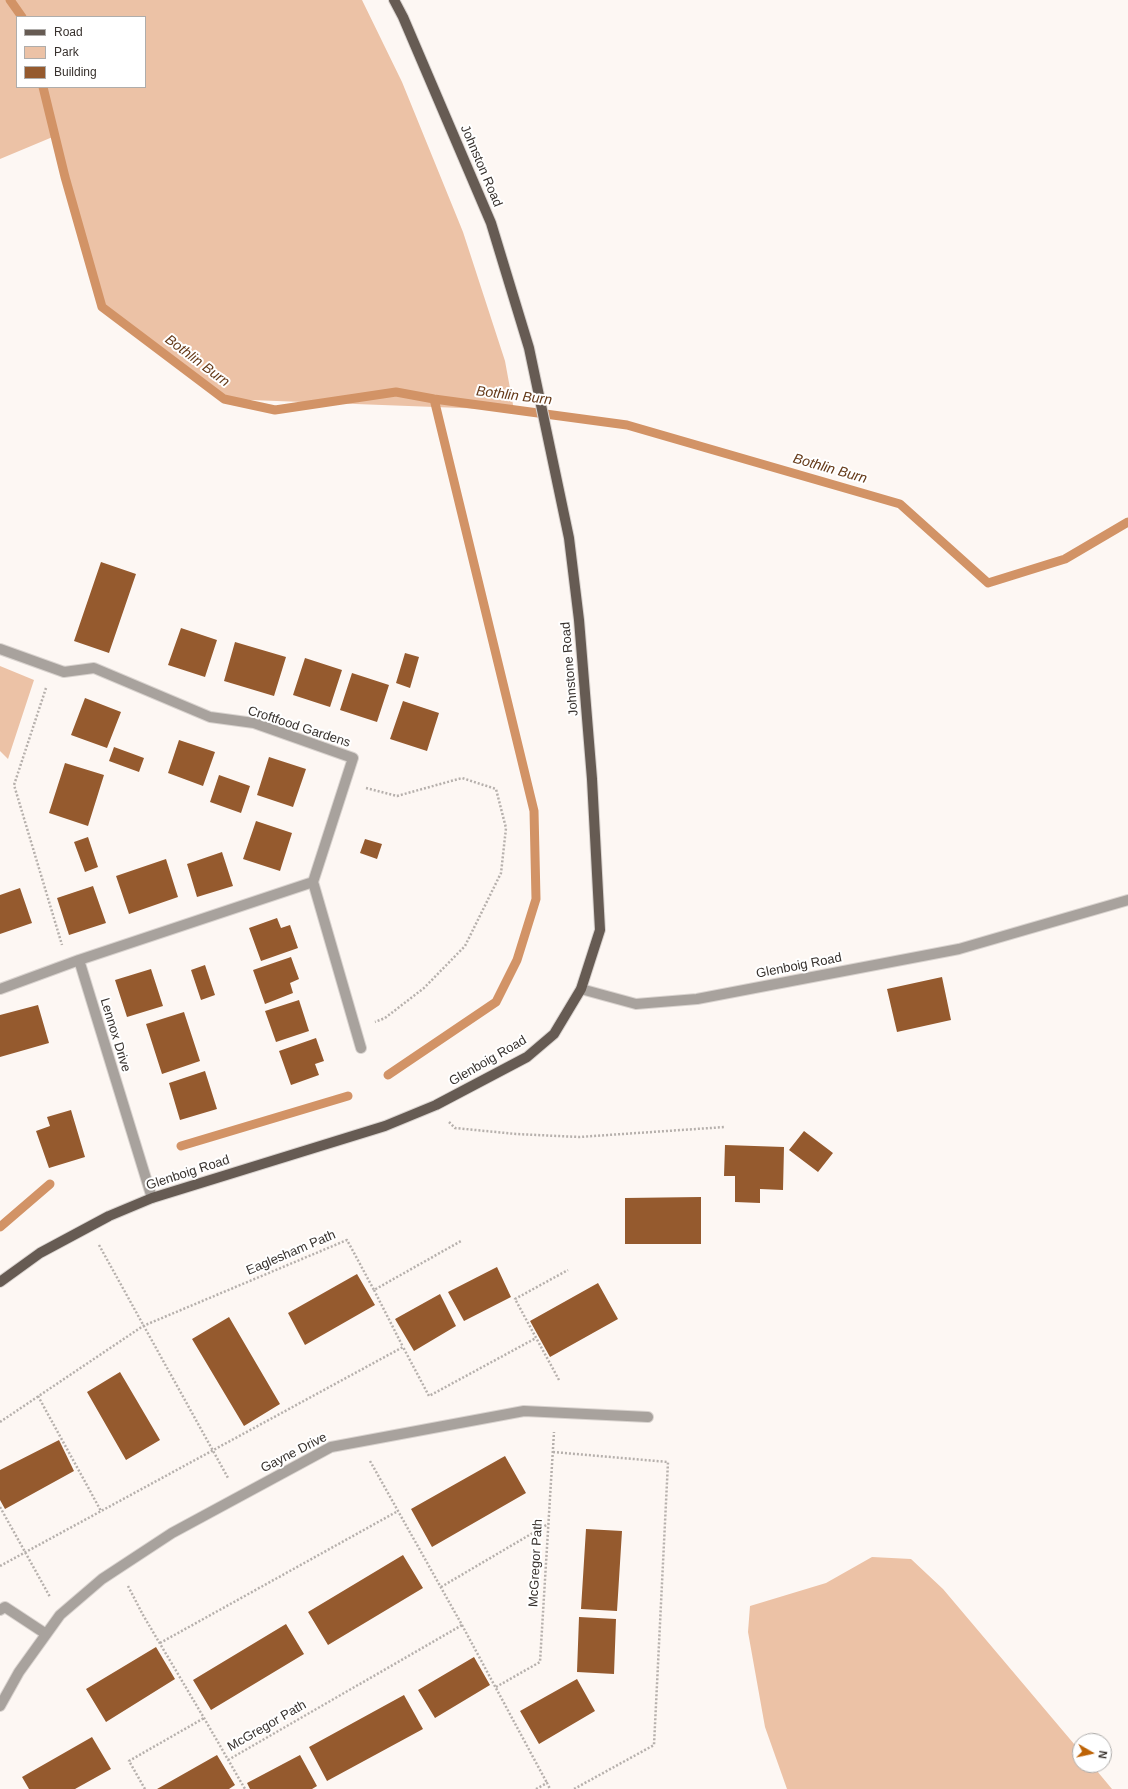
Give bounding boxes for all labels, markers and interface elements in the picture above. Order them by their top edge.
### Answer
legend [16,16,146,88]
text: Road [54,25,83,39]
text: Park [54,45,79,59]
text: Building [54,65,97,79]
street label: Johnston Road [457,123,505,209]
water label: Bothlin Burn [161,331,233,391]
water label: Bothlin Burn [475,383,553,409]
water label: Bothlin Burn [791,450,869,488]
street label: Johnstone Road [558,621,582,717]
street label: Croftfood Gardens [246,703,352,751]
street label: Glenboig Road [755,950,843,982]
street label: Lennox Drive [96,996,134,1074]
street label: Glenboig Road [447,1033,529,1089]
street label: Glenboig Road [144,1152,232,1194]
street label: Eaglesham Path [244,1227,338,1279]
street label: Gayne Drive [258,1430,330,1476]
street label: McGregor Path [526,1519,546,1607]
street label: McGregor Path [225,1697,309,1755]
north arrow [1072,1733,1112,1773]
text: N [1096,1750,1109,1760]

